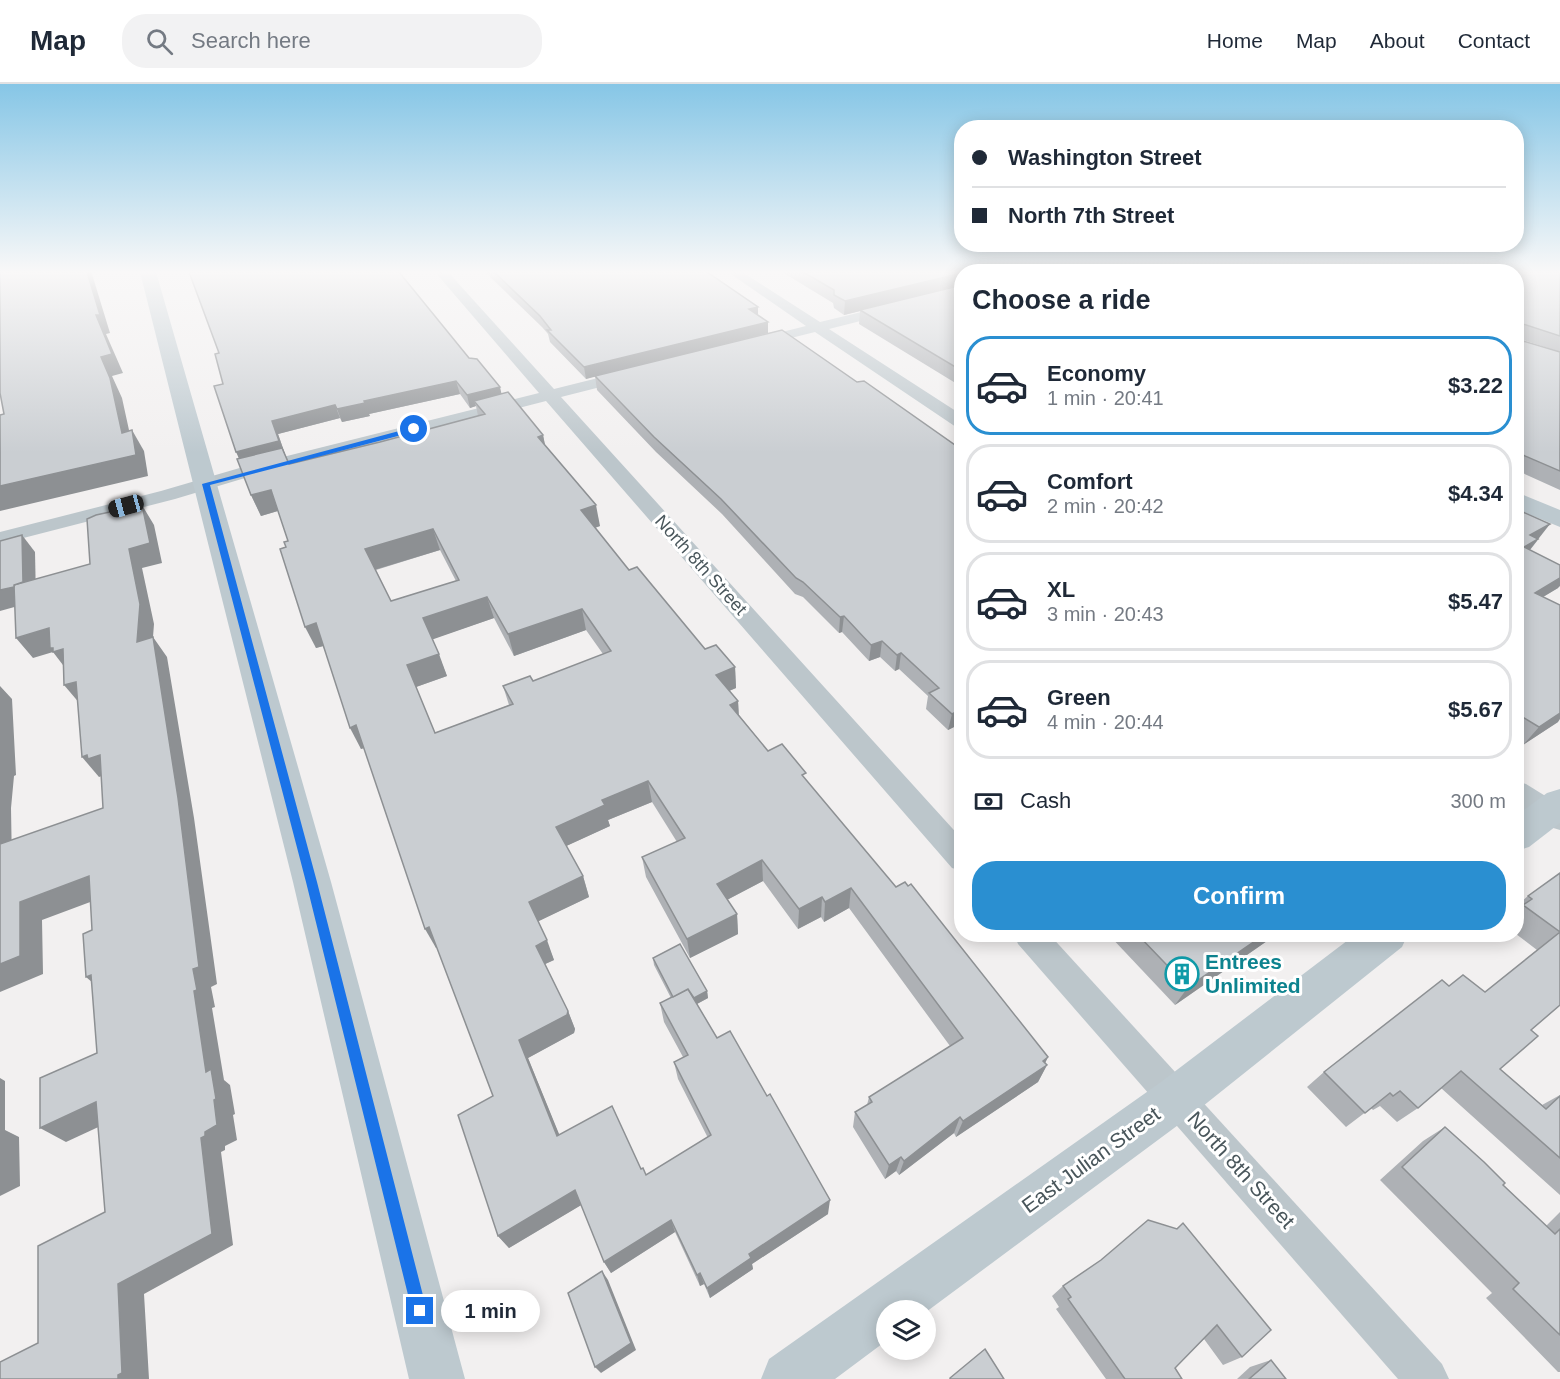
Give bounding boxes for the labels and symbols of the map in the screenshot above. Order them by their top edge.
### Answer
route start [400,415,427,442]
car [106,493,146,519]
street label: North 8th Street [651,511,751,619]
place label: Entrees Unlimited [1205,950,1301,997]
building icon: Entrees Unlimited [1164,956,1200,992]
street label: East Julian Street [1017,1102,1164,1217]
street label: North 8th Street [1183,1107,1300,1233]
callout: 1 min [441,1290,540,1332]
route end [406,1297,433,1324]

